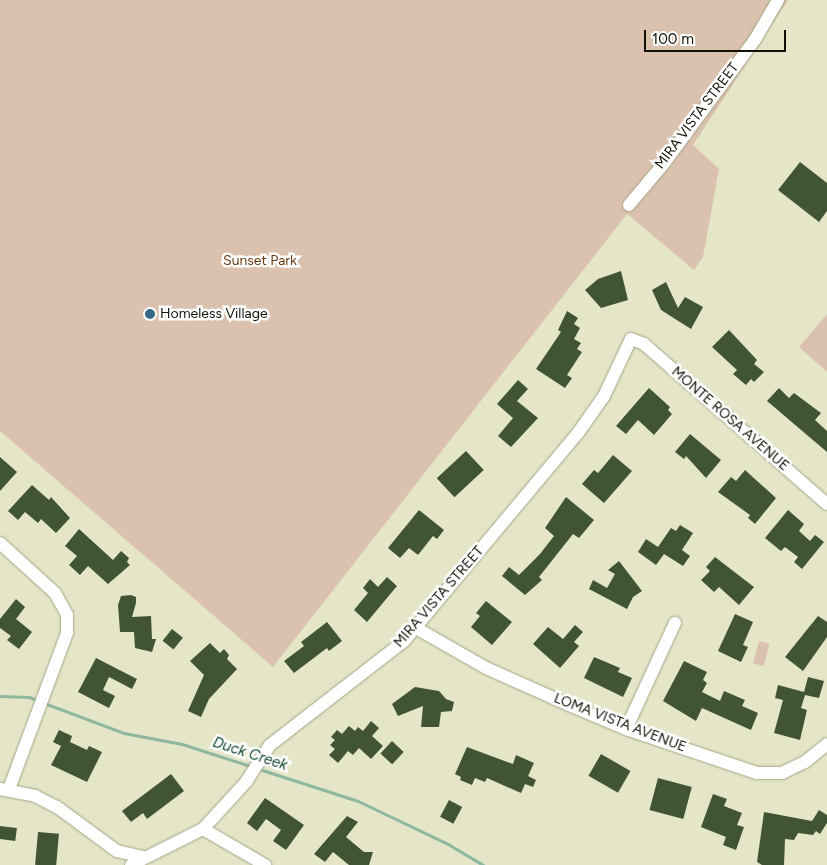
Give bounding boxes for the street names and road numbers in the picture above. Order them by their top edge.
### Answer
street label: MIRA VISTA STREET [652,60,742,172]
street label: MONTE ROSA AVENUE [668,363,792,475]
street label: MIRA VISTA STREET [390,543,488,651]
street label: LOMA VISTA AVENUE [551,690,689,756]

